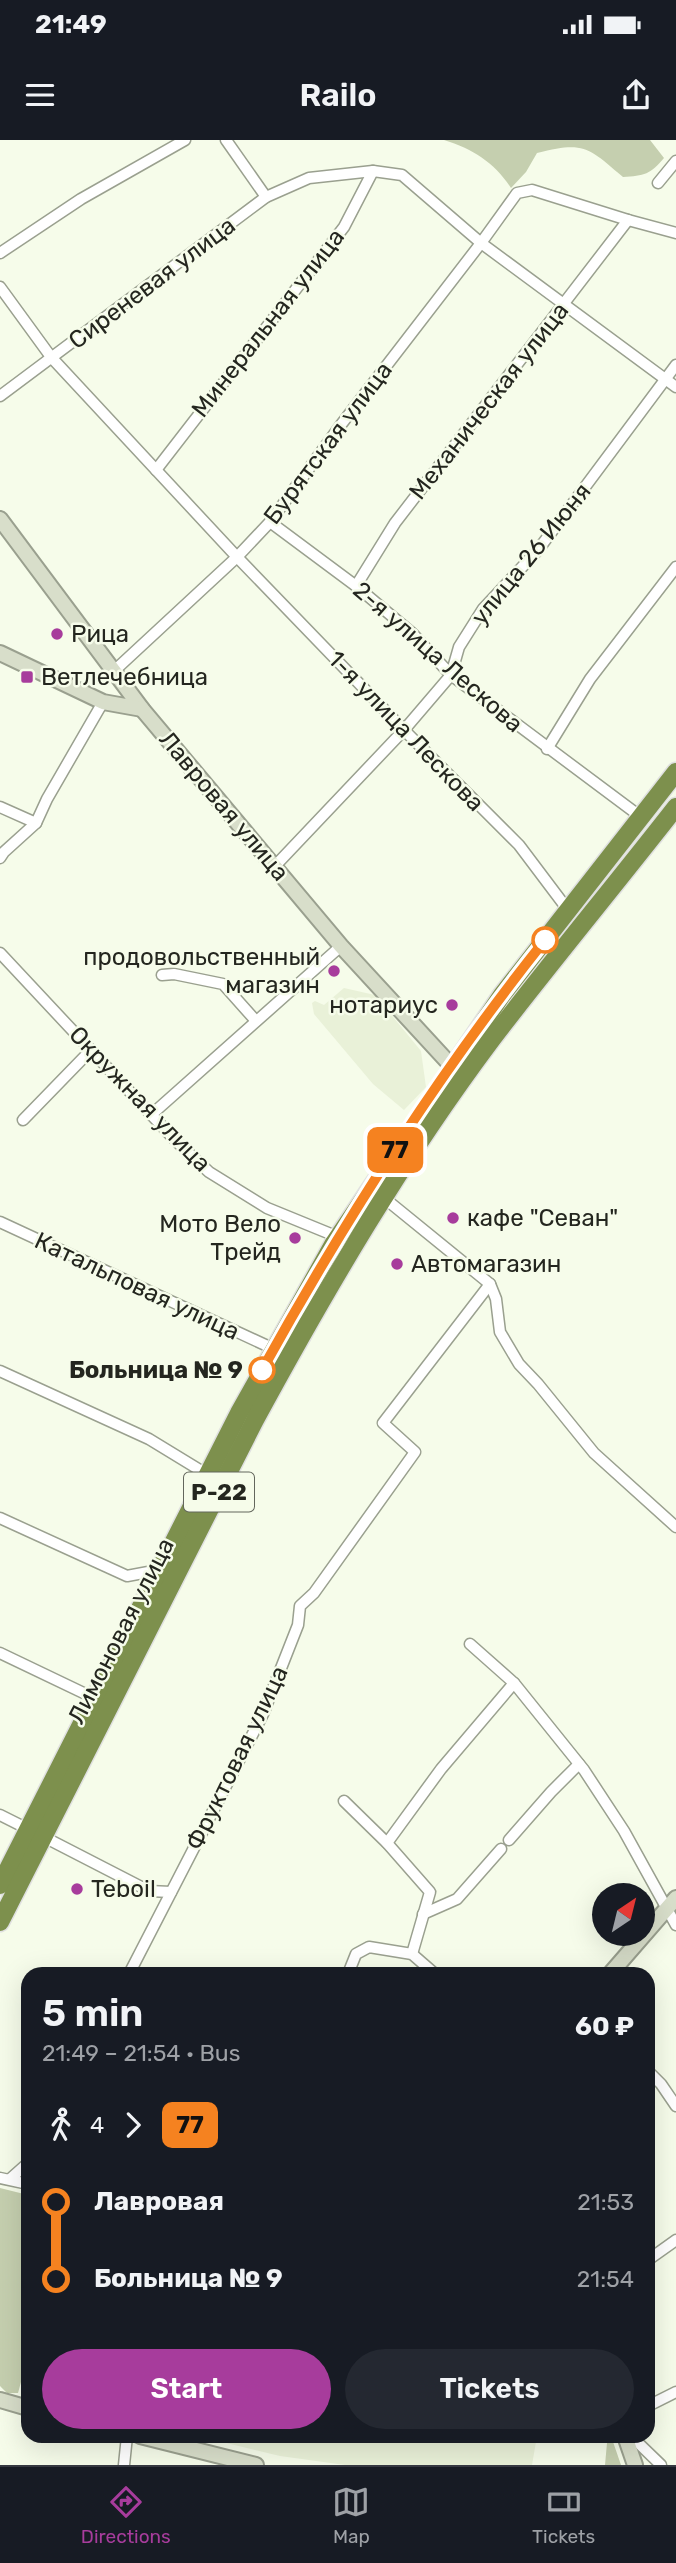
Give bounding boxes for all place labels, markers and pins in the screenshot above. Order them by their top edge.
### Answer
place label: Рица [71,620,129,648]
marker: Рица [49,626,65,642]
place label: Ветлечебница [41,663,208,691]
marker: Ветлечебница [19,669,35,685]
unlabelled marker [532,927,558,953]
place label: продовольственный магазин [83,943,320,999]
marker: продовольственный магазин [326,963,342,979]
place label: нотариус [329,991,438,1019]
marker: нотариус [444,997,460,1013]
place label: кафе "Севан" [467,1204,618,1232]
place label: Мото Вело Трейд [159,1210,281,1266]
marker: кафе "Севан" [445,1210,461,1226]
marker: Мото Вело Трейд [287,1230,303,1246]
place label: Автомагазин [411,1250,561,1278]
marker: Автомагазин [389,1256,405,1272]
place label: Больница № 9 [69,1356,243,1384]
marker: Больница № 9 [249,1357,275,1383]
place label: Teboil [91,1875,156,1903]
marker: Teboil [69,1881,85,1897]

